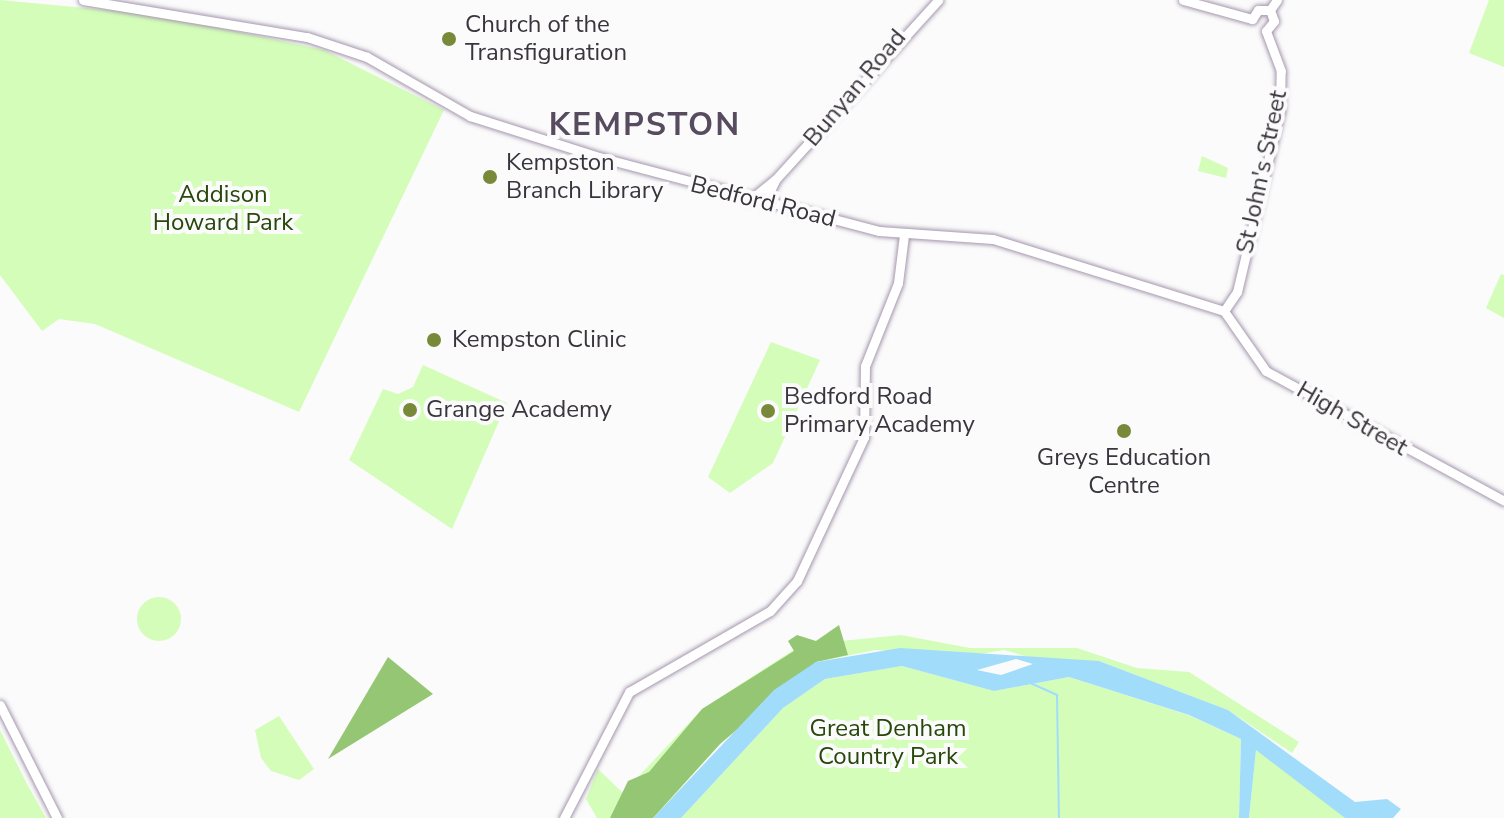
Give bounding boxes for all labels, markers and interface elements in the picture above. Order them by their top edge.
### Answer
place label: Church of the Transfiguration [465,11,627,67]
street label: Bunyan Road [798,24,912,152]
marker: Church of the Transfiguration [440,30,458,48]
street label: St John's Street [1231,88,1293,256]
district label: KEMPSTON [549,106,741,144]
place label: Kempston Branch Library [506,149,663,205]
marker: Kempston Branch Library [481,168,499,186]
street label: Bedford Road [688,170,838,234]
park label: Addison Howard Park [153,181,293,237]
place label: Kempston Clinic [452,326,626,354]
marker: Kempston Clinic [423,329,445,351]
street label: High Street [1291,376,1413,462]
place label: Bedford Road Primary Academy [784,383,975,439]
place label: Grange Academy [426,396,612,424]
marker: Grange Academy [401,401,419,419]
marker: Bedford Road Primary Academy [759,402,777,420]
marker: Greys Education Centre [1115,422,1133,440]
place label: Greys Education Centre [1037,444,1211,500]
park label: Great Denham Country Park [809,715,967,771]

